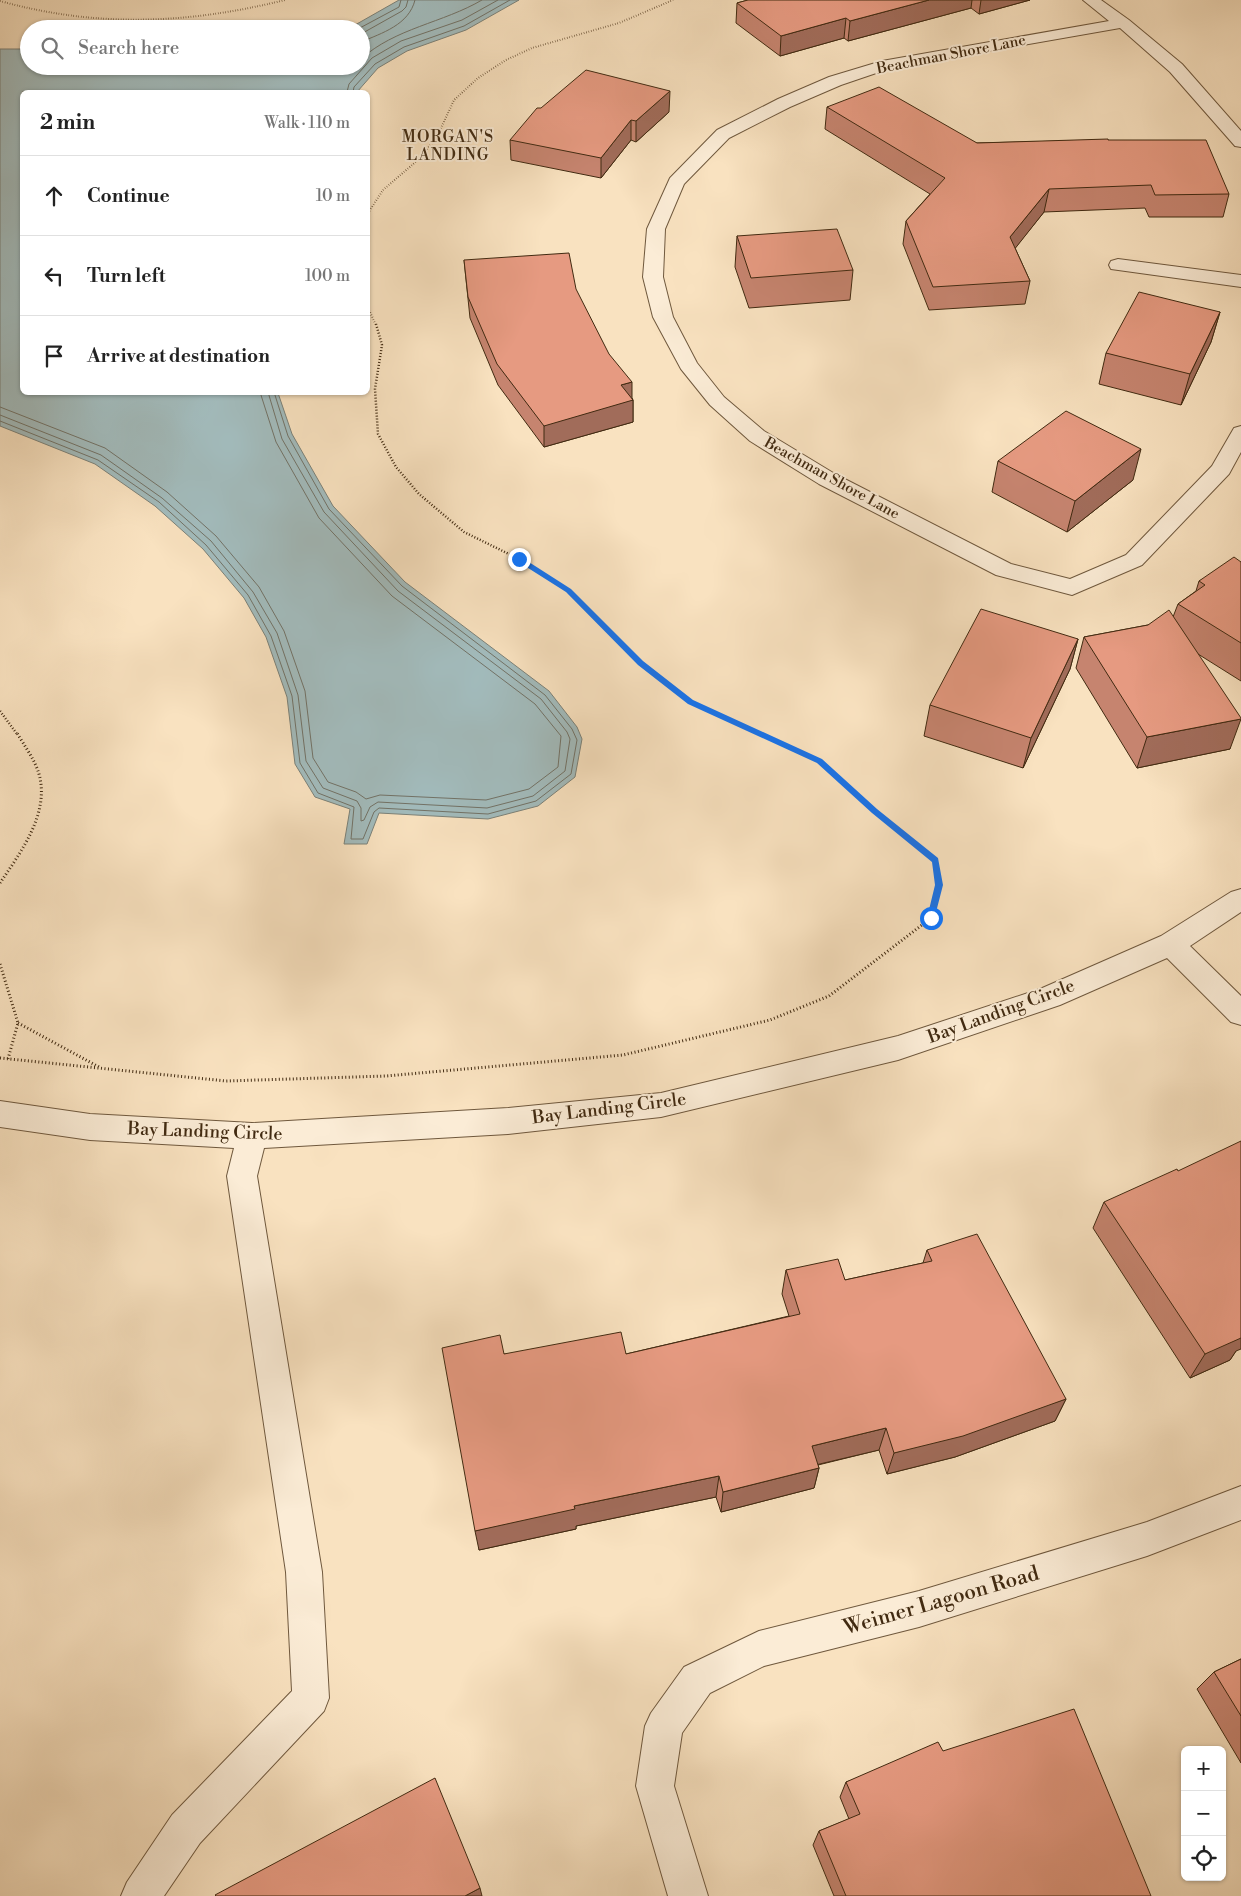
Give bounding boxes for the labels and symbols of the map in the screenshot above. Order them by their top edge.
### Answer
street label: Beachman Shore Lane [874,31,1027,78]
district label: MORGAN'S LANDING [402,127,494,165]
street label: Beachman Shore Lane [760,433,903,524]
route end [508,548,531,571]
route start [920,907,943,930]
street label: Bay Landing Circle [923,974,1078,1049]
street label: Bay Landing Circle [530,1088,687,1129]
street label: Bay Landing Circle [126,1117,283,1146]
street label: Weimer Lagoon Road [840,1561,1042,1642]

